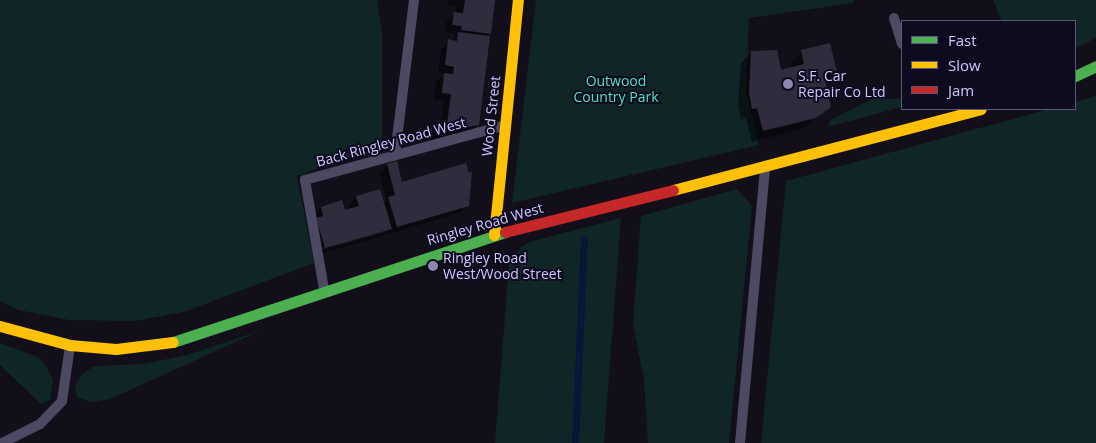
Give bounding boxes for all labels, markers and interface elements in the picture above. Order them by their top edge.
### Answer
legend [901,20,1076,110]
text: Fast [948,30,977,50]
text: Slow [948,55,981,75]
place label: S.F. Car Repair Co Ltd [798,68,885,100]
park label: Outwood Country Park [573,73,659,105]
street label: Wood Street [478,75,504,157]
marker: S.F. Car Repair Co Ltd [782,78,794,90]
text: Jam [948,80,974,100]
street label: Back Ringley Road West [314,114,468,170]
street label: Ringley Road West [425,199,545,249]
place label: Ringley Road West/Wood Street [443,250,562,282]
marker: Ringley Road West/Wood Street [427,260,439,272]

